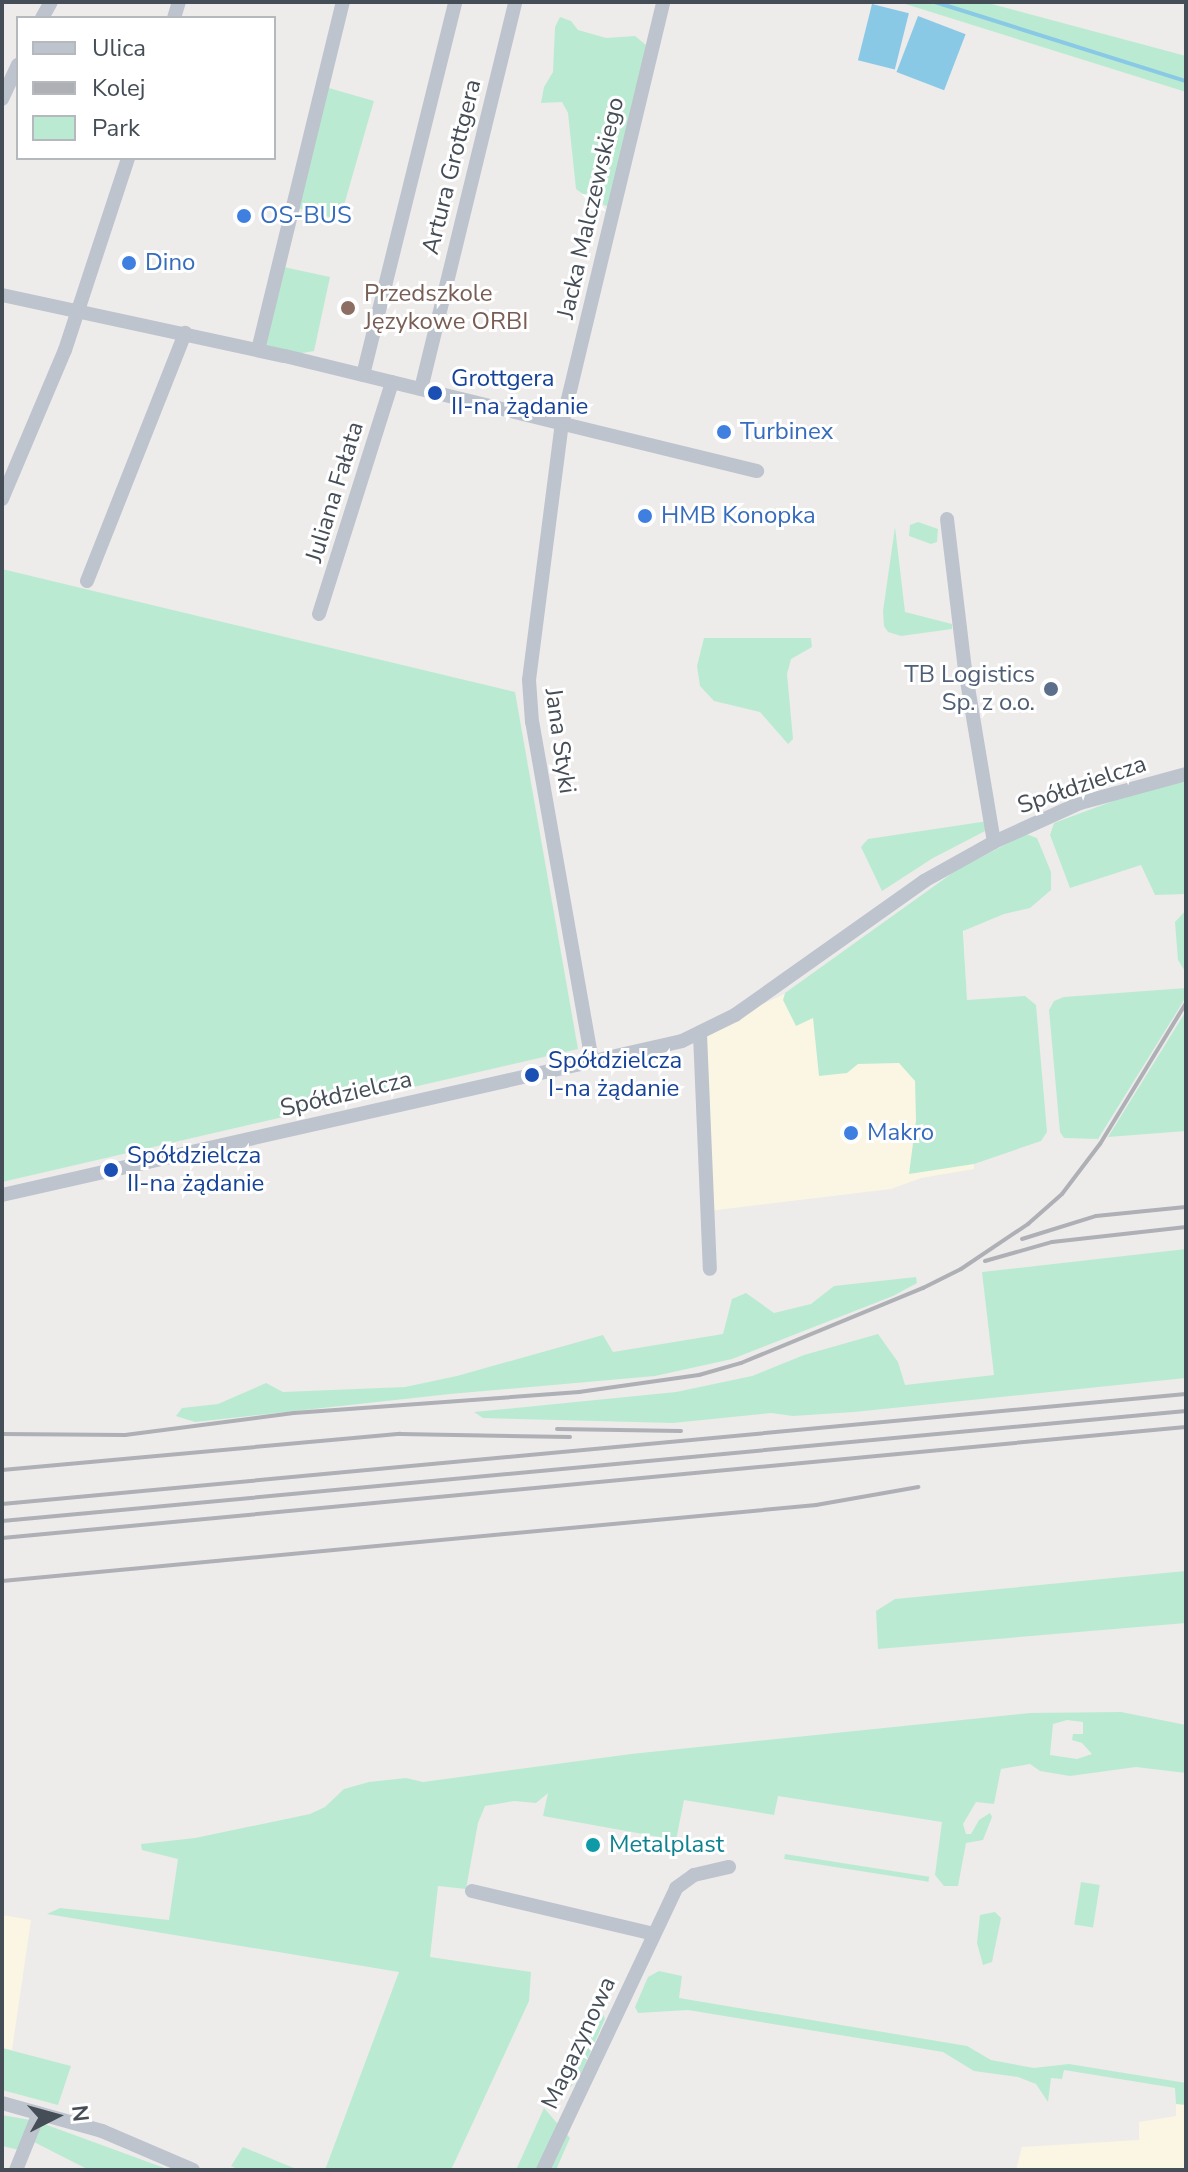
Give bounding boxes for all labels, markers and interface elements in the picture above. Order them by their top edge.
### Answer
legend [16,16,276,160]
text: Ulica [92,32,146,64]
text: Kolej [92,72,146,104]
street label: Artura Grottgera [416,76,488,258]
street label: Jacka Malczewskiego [552,94,630,322]
text: Park [92,112,140,144]
place label: OS-BUS [260,202,352,230]
marker: OS-BUS [235,207,253,225]
place label: Dino [145,249,195,277]
marker: Dino [120,254,138,272]
place label: Przedszkole Językowe ORBI [364,280,528,336]
marker: Przedszkole Językowe ORBI [339,299,357,317]
place label: Grottgera II-na żądanie [451,365,588,421]
marker: Grottgera II-na żądanie [426,384,444,402]
street label: Juliana Fałata [300,418,370,566]
place label: Turbinex [740,418,833,446]
marker: Turbinex [715,423,733,441]
place label: HMB Konopka [661,502,816,530]
marker: HMB Konopka [636,507,654,525]
place label: TB Logistics Sp. z o.o. [904,661,1035,717]
marker: TB Logistics Sp. z o.o. [1042,680,1060,698]
street label: Jana Styki [538,686,582,796]
street label: Spółdzielcza [1014,750,1150,820]
place label: Spółdzielcza I-na żądanie [548,1047,682,1103]
street label: Spółdzielcza [277,1065,415,1123]
marker: Spółdzielcza I-na żądanie [523,1066,541,1084]
place label: Makro [867,1119,934,1147]
marker: Makro [842,1124,860,1142]
place label: Spółdzielcza II-na żądanie [127,1142,264,1198]
marker: Spółdzielcza II-na żądanie [102,1161,120,1179]
place label: Metalplast [609,1831,724,1859]
marker: Metalplast [584,1836,602,1854]
street label: Magazynowa [536,1972,622,2114]
north arrow [16,2076,96,2156]
text: N [64,2104,96,2123]

